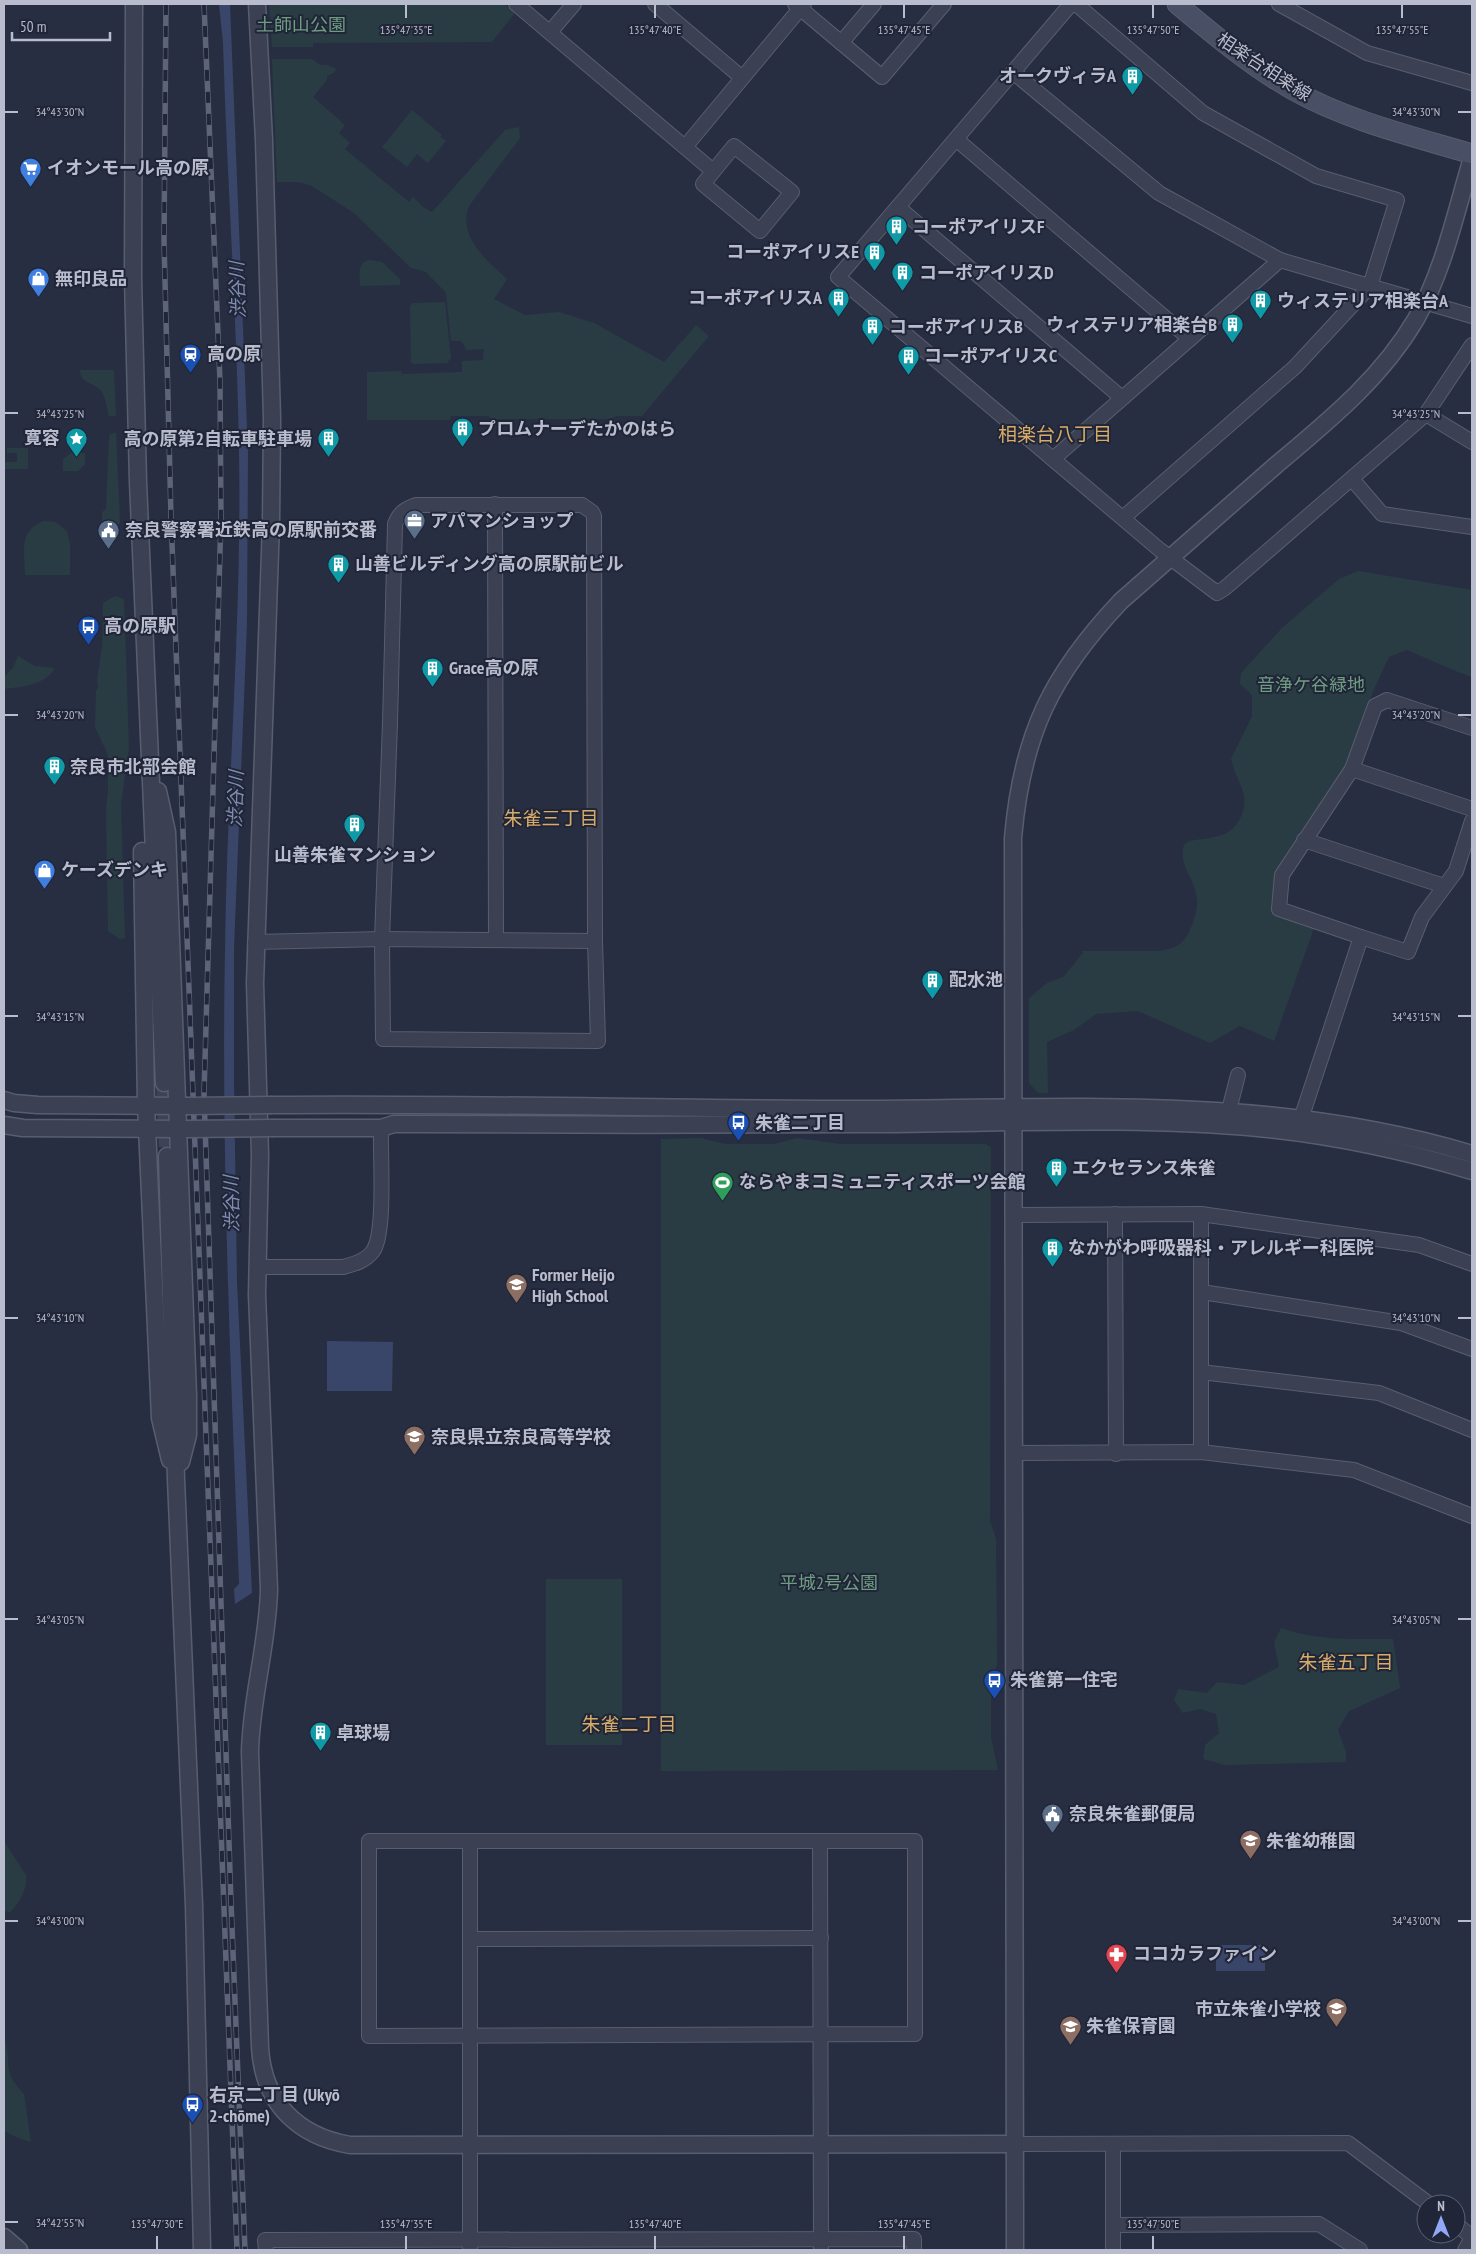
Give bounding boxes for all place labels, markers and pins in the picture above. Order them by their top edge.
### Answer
place label: オークヴィラA [999,64,1117,87]
building icon: オークヴィラA [1120,64,1144,95]
supermarket icon: イオンモール高の原 [19,156,43,187]
place label: イオンモール高の原 [47,156,209,179]
building icon: コーポアイリスF [884,215,908,246]
place label: コーポアイリスF [912,215,1045,238]
place label: コーポアイリスE [726,240,859,263]
building icon: コーポアイリスE [863,240,887,271]
building icon: コーポアイリスD [891,261,915,292]
place label: コーポアイリスD [919,261,1054,284]
shop icon: 無印良品 [27,267,51,298]
place label: 無印良品 [55,267,127,290]
place label: コーポアイリスA [688,286,823,309]
building icon: コーポアイリスA [826,286,850,317]
building icon: ウィステリア相楽台A [1249,289,1273,320]
place label: ウィステリア相楽台A [1277,289,1449,312]
place label: ウィステリア相楽台B [1046,313,1217,336]
building icon: ウィステリア相楽台B [1221,313,1245,344]
building icon: コーポアイリスB [861,315,885,346]
place label: コーポアイリスB [889,315,1023,338]
station icon: 高の原 [179,342,203,373]
place label: 高の原 [207,342,261,365]
building icon: コーポアイリスC [896,344,920,375]
place label: コーポアイリスC [924,344,1057,367]
building icon: プロムナーデたかのはら [450,417,474,448]
place label: プロムナーデたかのはら [478,417,676,440]
place label: 寛容 [24,426,60,449]
place icon: 寛容 [64,426,88,457]
place label: 高の原第2自転車駐車場 [123,427,312,450]
building icon: 高の原第2自転車駐車場 [316,427,340,458]
office icon: アパマンショップ [402,509,426,540]
place label: アパマンショップ [430,509,574,532]
public building icon: 奈良警察署近鉄高の原駅前交番 [97,518,121,549]
place label: 奈良警察署近鉄高の原駅前交番 [125,518,377,541]
building icon: 山善ビルディング高の原駅前ビル [327,552,351,583]
place label: 山善ビルディング高の原駅前ビル [355,552,624,575]
bus stop icon: 高の原駅 [76,614,100,645]
place label: 高の原駅 [104,614,176,637]
building icon: Grace高の原 [421,656,445,687]
place label: Grace高の原 [449,656,539,679]
building icon: 奈良市北部会館 [42,755,66,786]
place label: 奈良市北部会館 [70,755,196,778]
building icon: 山善朱雀マンション [343,813,367,844]
place label: 山善朱雀マンション [274,843,436,866]
shop icon: ケーズデンキ [33,858,57,889]
place label: ケーズデンキ [61,858,168,881]
building icon: 配水池 [921,968,945,999]
place label: 配水池 [949,968,1003,991]
bus stop icon: 朱雀二丁目 [727,1111,751,1142]
place label: 朱雀二丁目 [755,1111,845,1134]
building icon: エクセランス朱雀 [1044,1156,1068,1187]
place label: エクセランス朱雀 [1072,1156,1216,1179]
sports icon: ならやまコミュニティスポーツ会館 [711,1170,735,1201]
place label: ならやまコミュニティスポーツ会館 [739,1170,1026,1193]
building icon: なかがわ呼吸器科・アレルギー科医院 [1040,1236,1064,1267]
place label: なかがわ呼吸器科・アレルギー科医院 [1068,1236,1374,1259]
place label: Former Heijo High School [532,1263,615,1307]
school or university icon: Former Heijo High School [504,1273,528,1304]
school or university icon: 奈良県立奈良高等学校 [403,1425,427,1456]
place label: 奈良県立奈良高等学校 [431,1425,611,1448]
bus stop icon: 朱雀第一住宅 [982,1668,1006,1699]
place label: 朱雀第一住宅 [1010,1668,1118,1691]
building icon: 卓球場 [308,1721,332,1752]
place label: 卓球場 [336,1721,390,1744]
public building icon: 奈良朱雀郵便局 [1041,1802,1065,1833]
place label: 奈良朱雀郵便局 [1069,1802,1195,1825]
school or university icon: 朱雀幼稚園 [1238,1829,1262,1860]
place label: 朱雀幼稚園 [1266,1829,1356,1852]
pharmacy icon: ココカラファイン [1105,1942,1129,1973]
place label: ココカラファイン [1133,1942,1277,1965]
place label: 市立朱雀小学校 [1195,1997,1321,2020]
school or university icon: 市立朱雀小学校 [1325,1997,1349,2028]
school or university icon: 朱雀保育園 [1058,2014,1082,2045]
place label: 朱雀保育園 [1086,2014,1176,2037]
place label: 右京二丁目 (Ukyō 2-chōme) [209,2083,340,2127]
bus stop icon: 右京二丁目 (Ukyō 2-chōme) [181,2093,205,2124]

